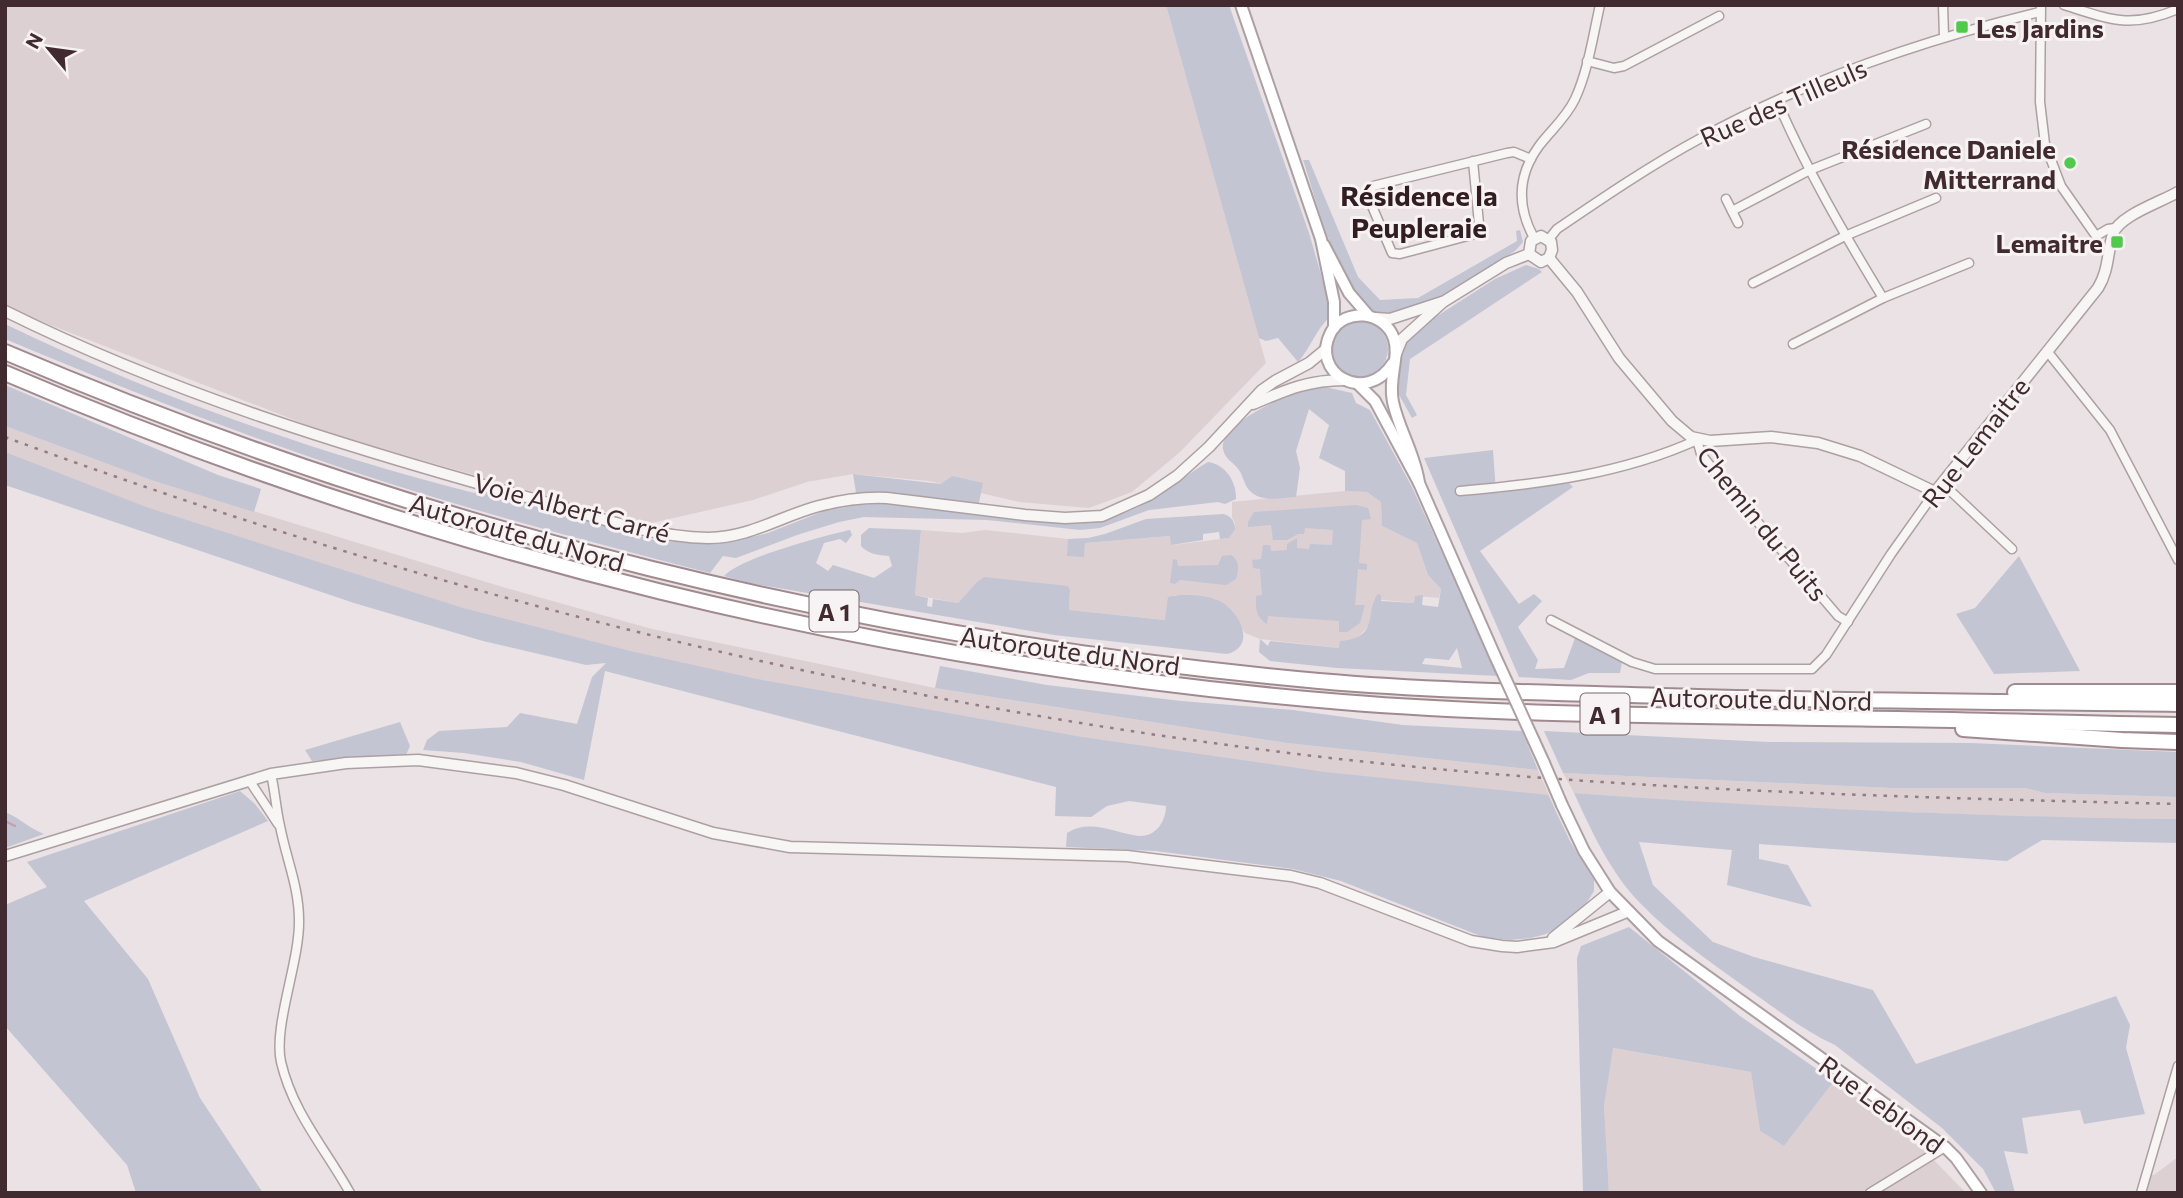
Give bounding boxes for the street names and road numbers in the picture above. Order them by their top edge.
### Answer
street label: Rue des Tilleuls [1695,51,1871,153]
street label: Rue Lemaitre [1915,371,2035,513]
street label: Chemin du Puits [1691,439,1835,607]
street label: Voie Albert Carré [470,466,674,548]
street label: Autoroute du Nord [406,487,628,577]
road number: A 1 [810,590,858,632]
street label: Autoroute du Nord [958,619,1182,681]
street label: Autoroute du Nord [1650,681,1872,715]
road number: A 1 [1580,694,1630,734]
street label: Rue Leblond [1814,1048,1950,1160]

